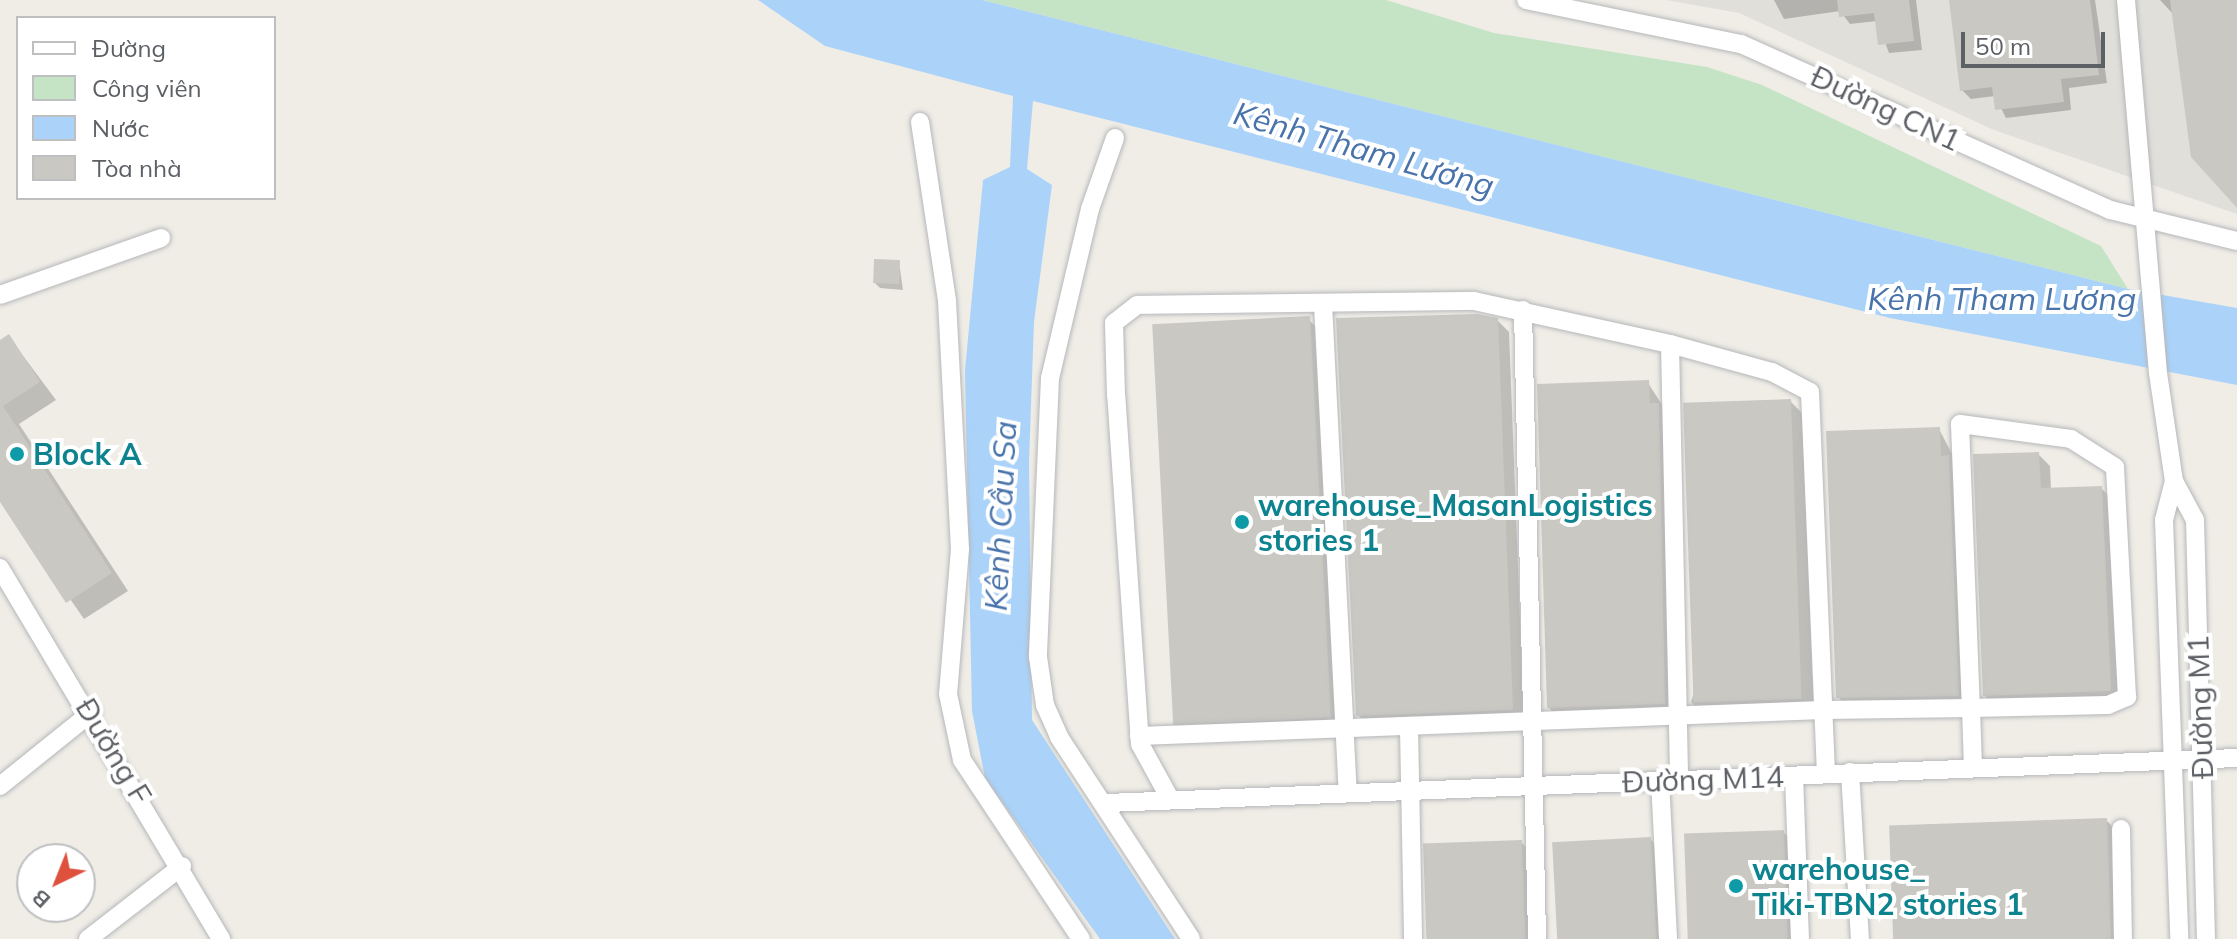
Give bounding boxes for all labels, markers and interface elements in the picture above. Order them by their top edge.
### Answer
legend [16,16,276,200]
scale bar [1965,16,2109,66]
text: 50 m [1975,31,2031,61]
text: Đường [92,33,166,63]
street label: Đường CN1 [1805,58,1967,158]
text: Công viên [92,73,202,103]
water label: Kênh Tham Lương [1230,93,1498,205]
text: Nước [92,113,149,143]
text: Tòa nhà [92,153,182,183]
water label: Kênh Tham Lương [1868,279,2136,317]
water label: Kênh Cầu Sa [976,420,1024,612]
place label: Block A [33,436,142,472]
marker: Block A [8,445,26,463]
place label: warehouse_MasanLogistics stories 1 [1258,487,1653,558]
marker: warehouse_MasanLogistics stories 1 [1233,513,1251,531]
street label: Đường M1 [2179,634,2221,780]
street label: Đường F [68,691,160,811]
street label: Đường M14 [1621,758,1785,800]
north arrow [16,843,96,923]
place label: warehouse_ Tiki-TBN2 stories 1 [1752,851,2024,922]
marker: warehouse_ Tiki-TBN2 stories 1 [1727,877,1745,895]
text: B [26,884,56,915]

